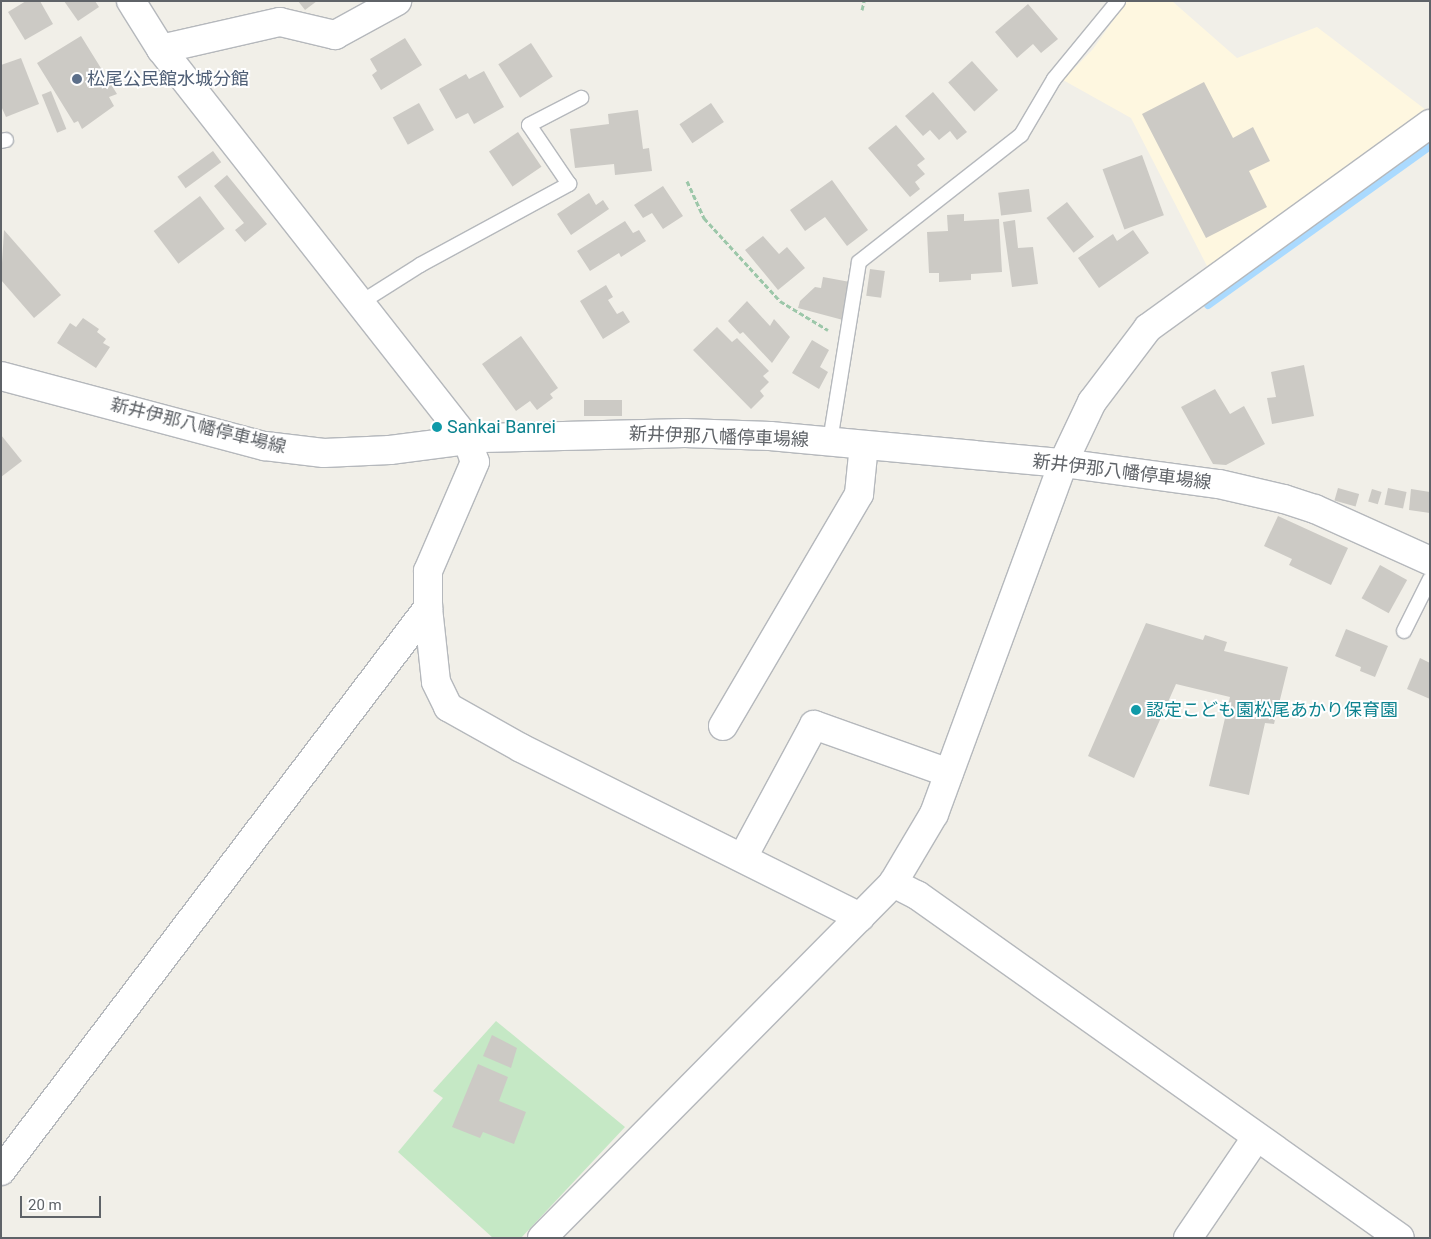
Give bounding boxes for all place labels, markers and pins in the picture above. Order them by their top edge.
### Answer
place label: 松尾公民館水城分館 [87,68,249,90]
marker: 松尾公民館水城分館 [71,73,83,85]
place label: Sankai Banrei [447,416,556,438]
marker: Sankai Banrei [431,421,443,433]
place label: 認定こども園松尾あかり保育園 [1146,699,1398,721]
marker: 認定こども園松尾あかり保育園 [1130,704,1142,716]

